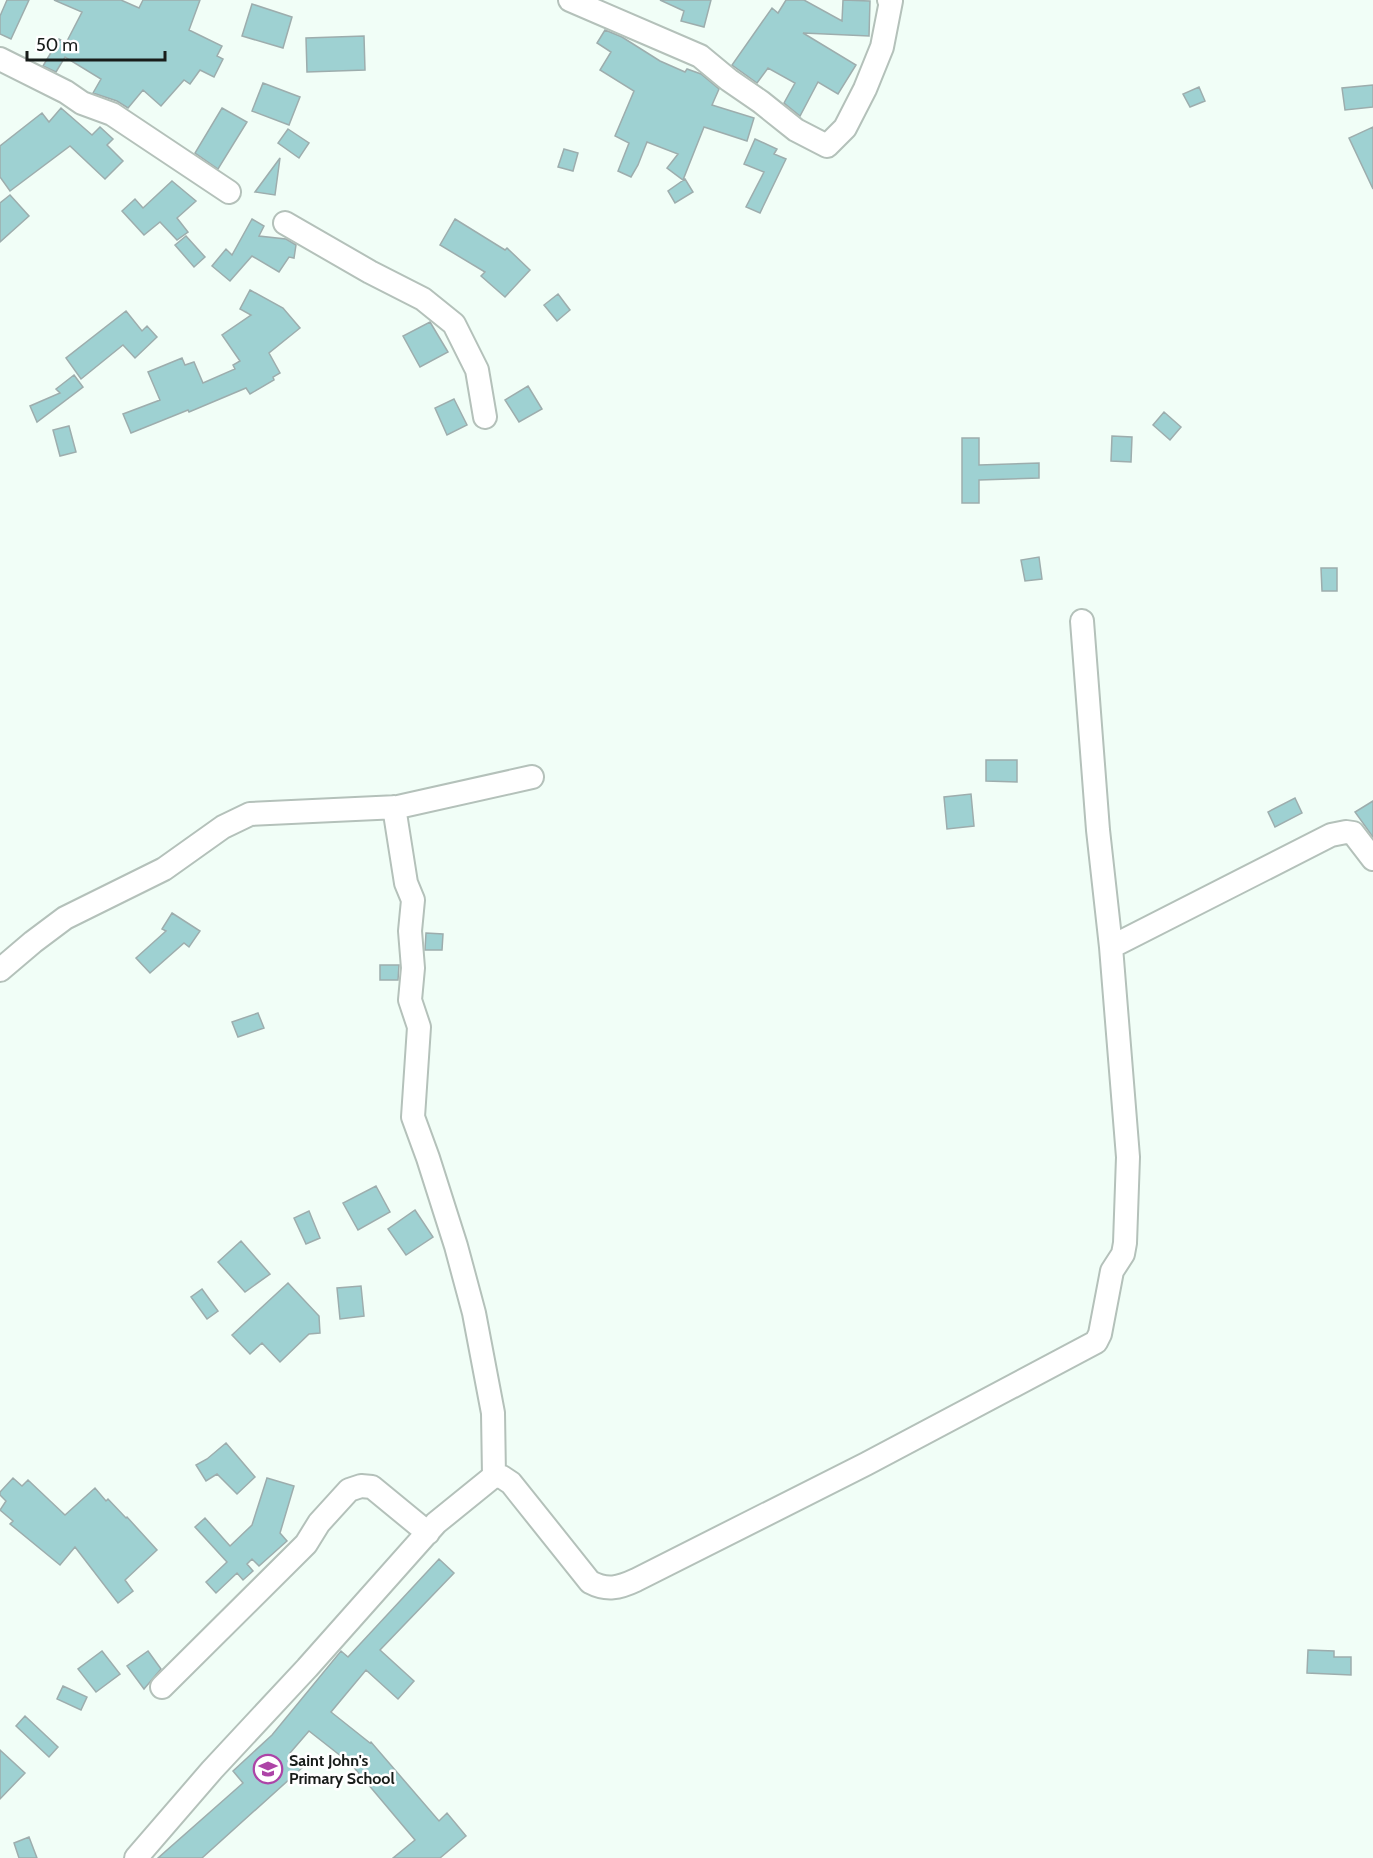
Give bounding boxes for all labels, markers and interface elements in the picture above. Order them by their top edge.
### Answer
scale bar [27,24,165,62]
text: 50 m [36,34,78,56]
place label: Saint John's Primary School [289,1751,395,1788]
school or university icon: Saint John's Primary School [252,1753,284,1785]

